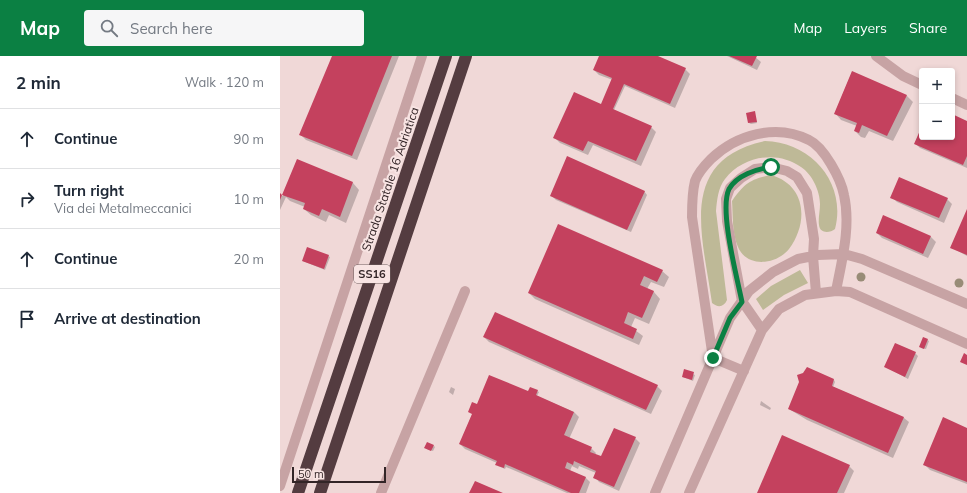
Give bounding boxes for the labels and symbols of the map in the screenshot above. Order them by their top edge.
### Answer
street label: Strada Statale 16 Adriatica [358,105,422,253]
route start [762,158,780,176]
road number: SS16 [354,265,390,283]
route end [704,349,722,367]
scale bar [292,465,386,484]

